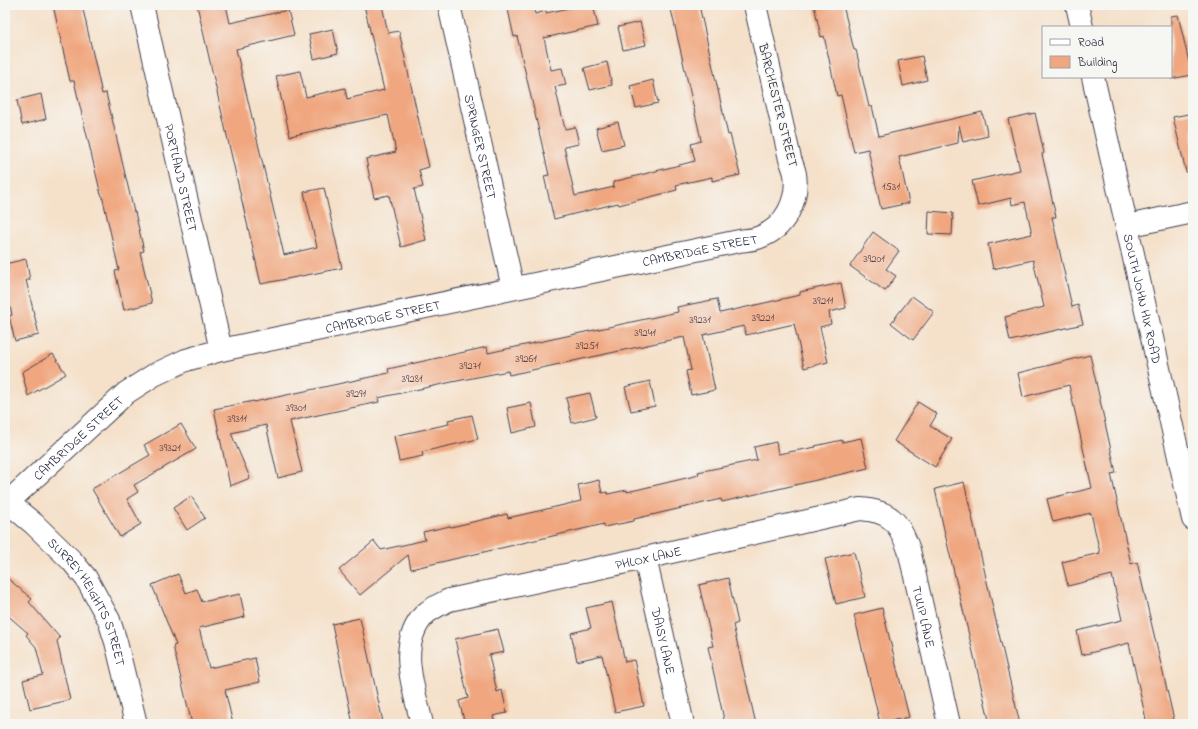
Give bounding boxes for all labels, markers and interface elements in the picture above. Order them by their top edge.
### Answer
legend [1042,26,1172,78]
text: Road [1078,34,1104,52]
street label: BARCHESTER STREET [753,41,802,170]
text: Building [1077,54,1117,73]
street label: SPRINGER STREET [458,93,501,202]
street label: PORTLAND STREET [159,122,202,234]
house number: 1531 [882,179,900,195]
street label: CAMBRIDGE STREET [641,230,760,272]
street label: SOUTH JOHN HIX ROAD [1118,232,1166,366]
house number: 39201 [863,251,885,267]
house number: 39211 [813,293,834,309]
street label: CAMBRIDGE STREET [324,296,443,339]
house number: 39221 [752,310,775,326]
house number: 39231 [689,312,711,328]
house number: 39241 [634,325,656,341]
house number: 39251 [575,338,599,354]
house number: 39261 [515,351,537,367]
house number: 39271 [459,358,481,374]
house number: 39281 [402,371,423,387]
house number: 39291 [346,386,367,402]
street label: CAMBRIDGE STREET [29,392,129,485]
house number: 39301 [286,400,307,416]
house number: 39311 [227,411,247,427]
house number: 39321 [159,440,181,456]
street label: SURREY HEIGHTS STREET [42,534,130,669]
street label: PHLOX LANE [614,542,684,575]
street label: TULIP LANE [907,584,939,650]
street label: DAISY LANE [645,605,679,676]

